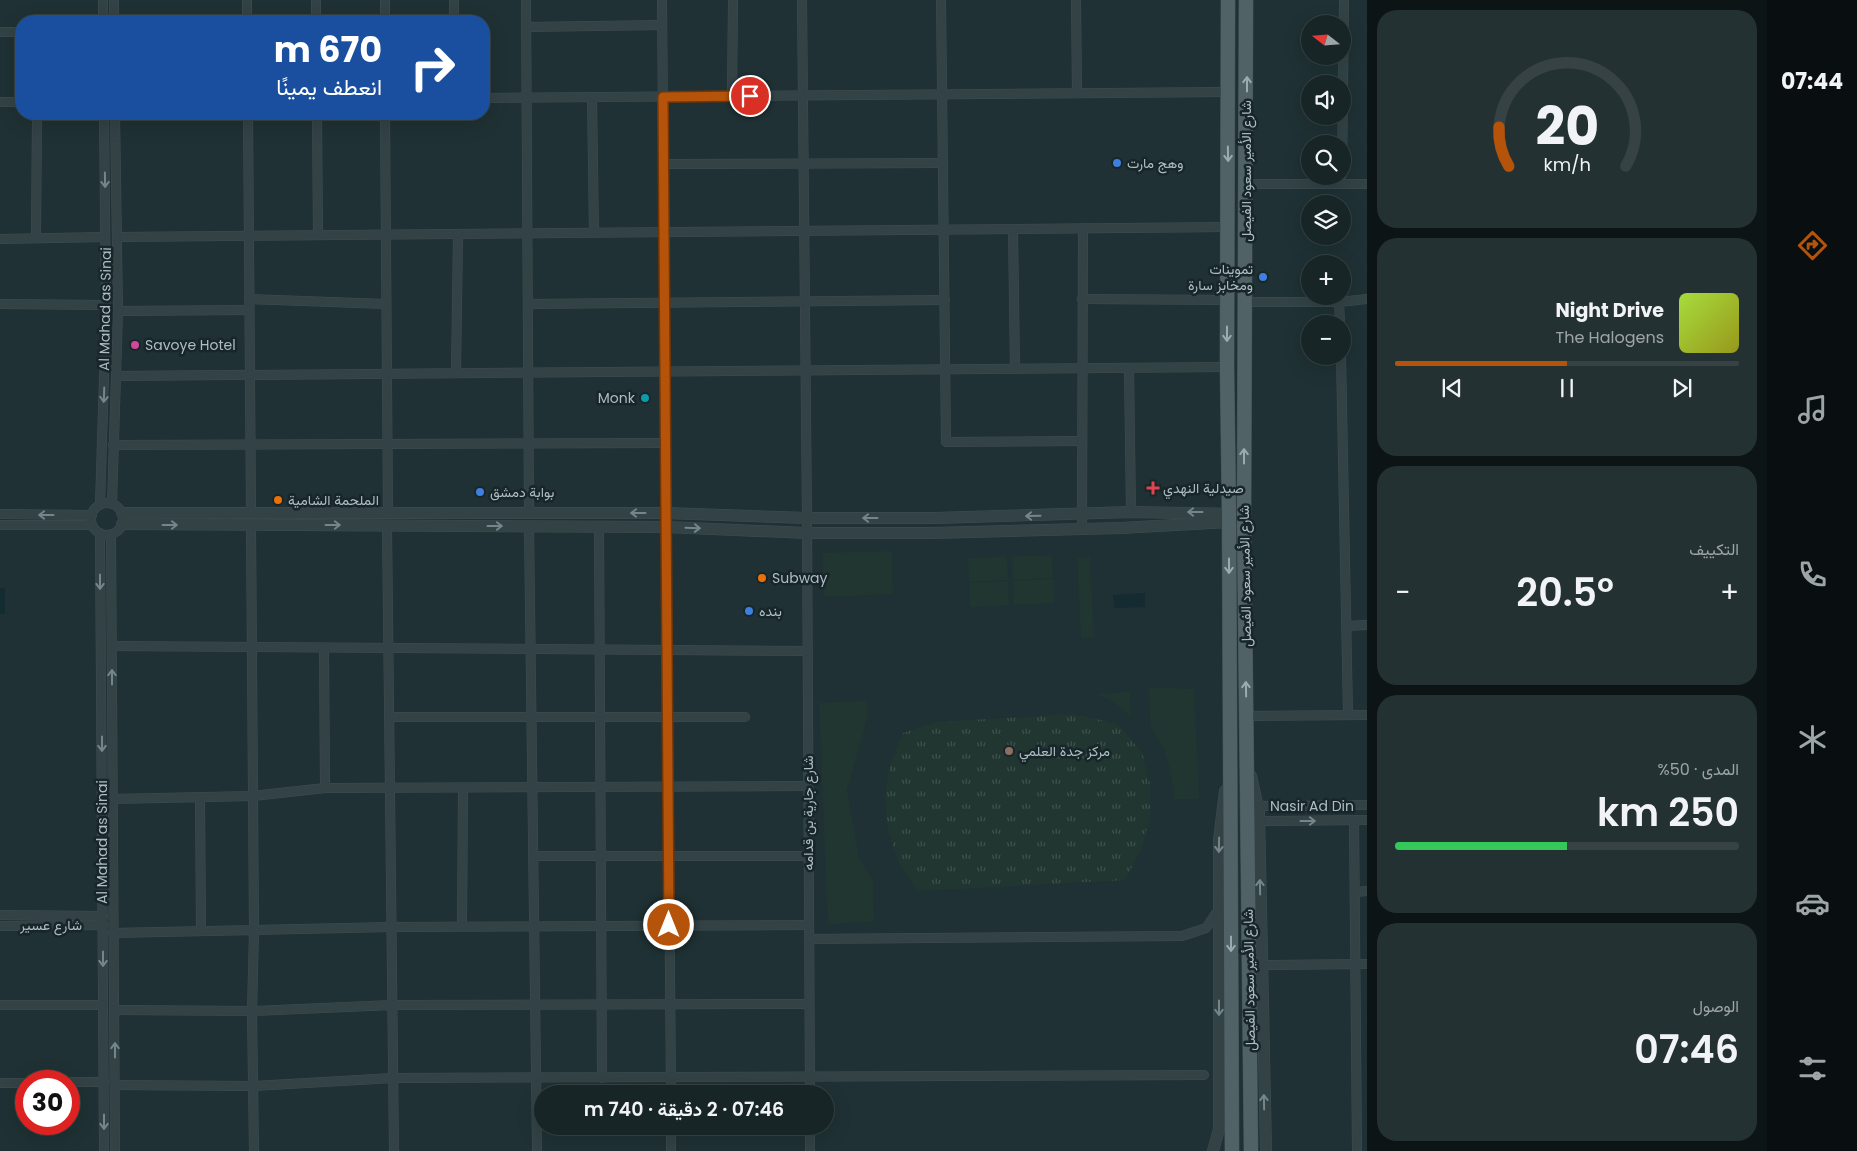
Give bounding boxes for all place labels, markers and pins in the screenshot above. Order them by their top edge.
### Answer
pin [729,75,771,117]
place label: وهج مارت [1127,153,1183,174]
marker: وهج مارت [1111,157,1123,169]
place label: تموينات ومخابز سارة [1188,259,1253,295]
marker: تموينات ومخابز سارة [1257,271,1269,283]
place label: Savoye Hotel [145,335,236,355]
marker: Savoye Hotel [129,339,141,351]
place label: Monk [598,388,636,408]
marker: Monk [639,392,651,404]
place label: صيدلية النهدي [1163,478,1244,500]
place label: بوابة دمشق [490,482,554,502]
marker: صيدلية النهدي [1147,482,1159,494]
marker: بوابة دمشق [474,486,486,498]
place label: الملحمة الشامية [288,490,379,510]
marker: الملحمة الشامية [272,494,284,506]
place label: Subway [772,568,828,588]
marker: Subway [756,572,768,584]
place label: بنده [759,601,782,621]
marker: بنده [743,605,755,617]
place label: مركز جدة العلمي [1019,741,1110,763]
marker: مركز جدة العلمي [1003,745,1015,757]

